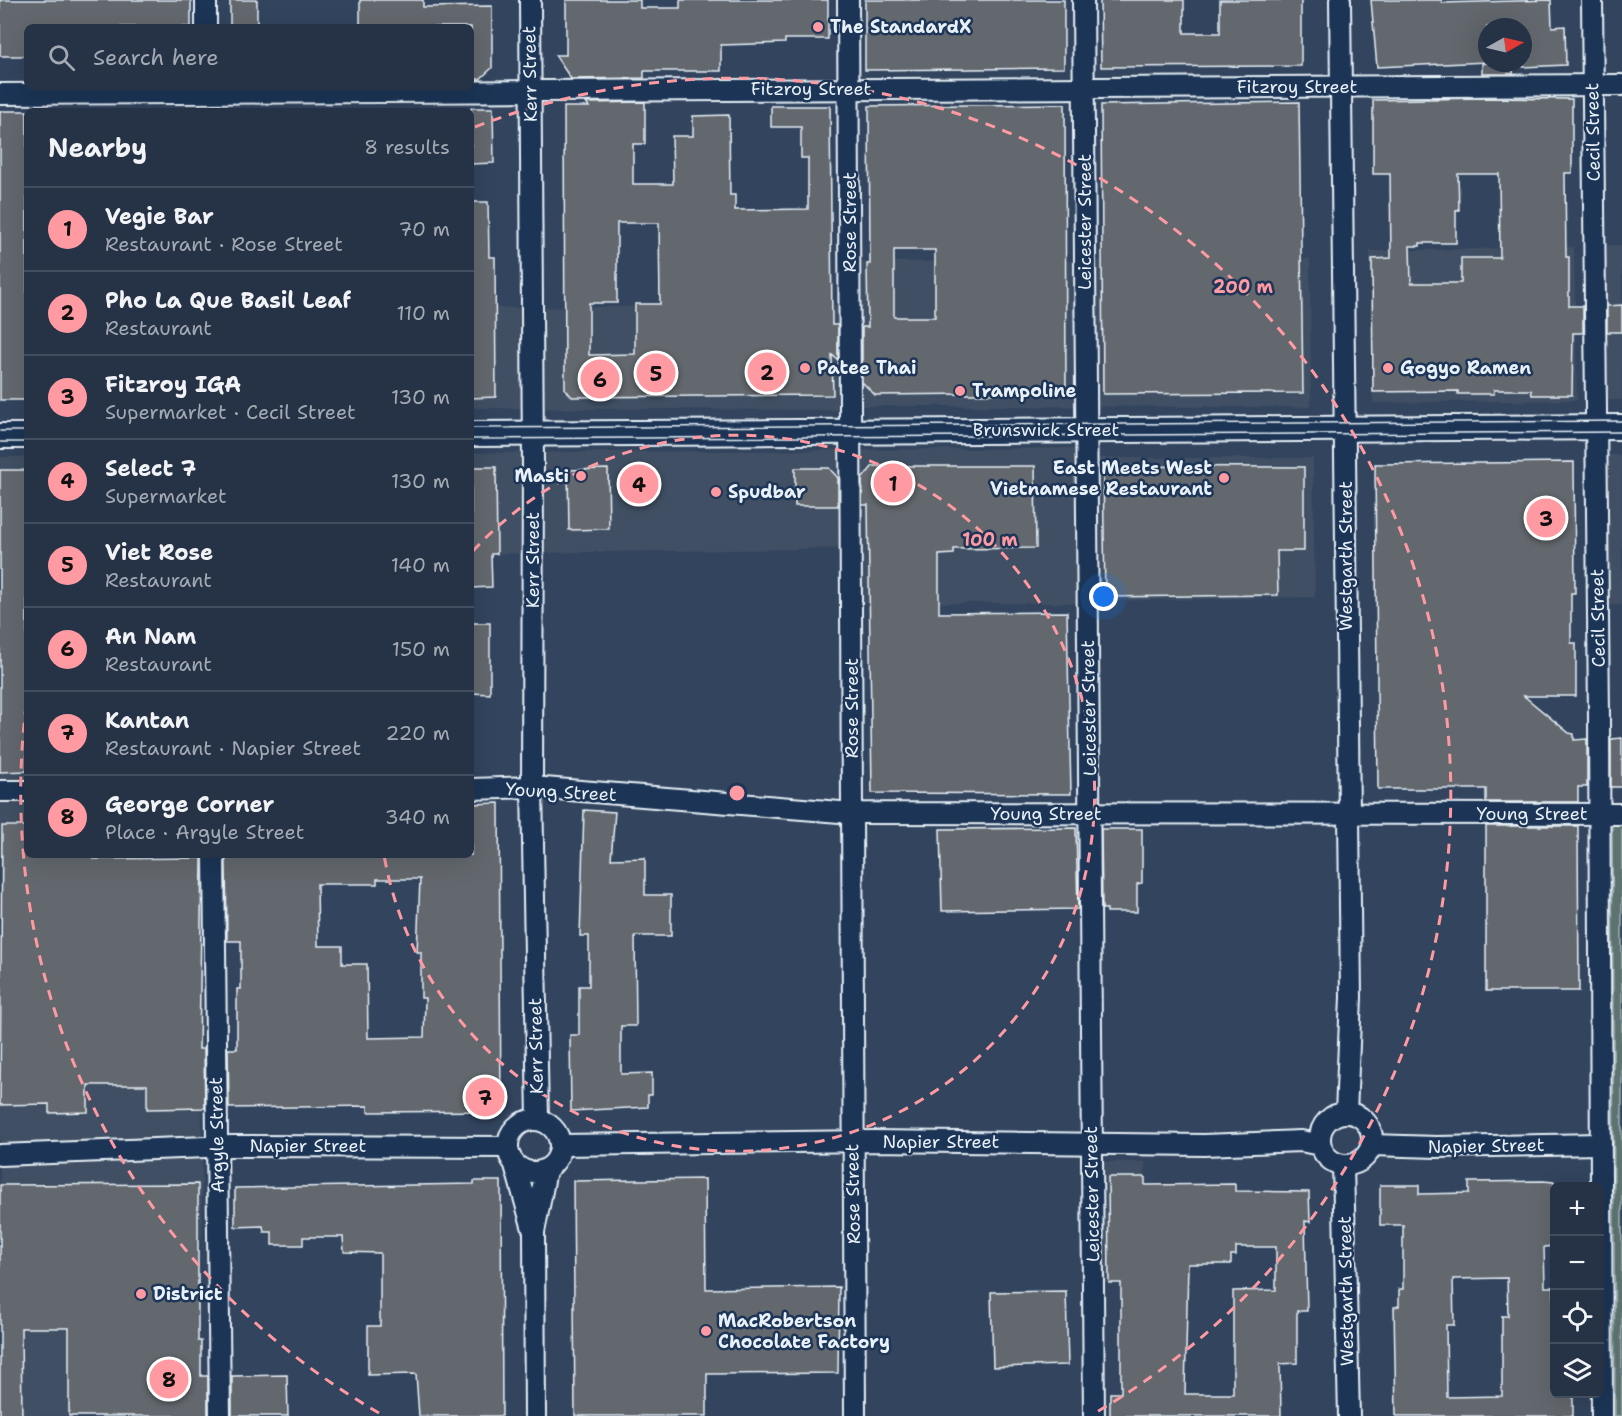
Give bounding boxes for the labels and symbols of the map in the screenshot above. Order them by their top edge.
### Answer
place label: The StandardX [830,15,971,39]
north arrow [1478,18,1532,72]
marker: The StandardX [811,20,825,34]
street label: Kerr Street [517,25,543,122]
street label: Fitzroy Street [1237,75,1357,99]
street label: Fitzroy Street [751,77,871,101]
street label: Cecil Street [1580,82,1606,182]
street label: Leicester Street [1073,154,1097,290]
street label: Rose Street [838,172,862,272]
text: 200 m [1213,275,1274,299]
pin: 5 [636,350,676,395]
pin: 2 [748,350,786,394]
pin: 6 [580,356,620,401]
place label: Patee Thai [817,356,917,380]
place label: Gogyo Ramen [1400,356,1531,380]
marker: Patee Thai [798,361,812,375]
marker: Gogyo Ramen [1381,361,1395,375]
place label: Trampoline [972,379,1076,403]
marker: Trampoline [953,384,967,398]
street label: Brunswick Street [973,418,1120,442]
place label: East Meets West Vietnamese Restaurant [990,456,1212,501]
pin: 1 [874,460,912,506]
pin: 4 [620,462,658,506]
place label: Masti [514,464,569,488]
marker: Masti [574,469,588,483]
marker: East Meets West Vietnamese Restaurant [1217,471,1231,485]
place label: Spudbar [728,480,806,504]
street label: Westgarth Street [1334,481,1358,631]
marker: Spudbar [709,485,723,499]
pin: 3 [1526,496,1566,540]
street label: Kerr Street [521,512,545,608]
text: 100 m [962,528,1018,552]
street label: Cecil Street [1585,568,1611,668]
your location [1089,582,1118,611]
street label: Leicester Street [1076,640,1102,776]
street label: Rose Street [840,658,864,758]
street label: Young Street [505,777,617,807]
centre of rings [727,783,747,803]
street label: Young Street [990,802,1102,826]
street label: Young Street [1476,802,1588,826]
street label: Kerr Street [523,997,549,1094]
pin: 7 [466,1074,504,1120]
street label: Argyle Street [204,1077,230,1193]
street label: Leicester Street [1079,1126,1105,1262]
street label: Napier Street [883,1130,1000,1154]
street label: Napier Street [1427,1133,1545,1159]
street label: Napier Street [250,1134,367,1158]
street label: Rose Street [840,1143,866,1244]
street label: Westgarth Street [1333,1216,1359,1366]
place label: District [153,1282,223,1306]
marker: District [134,1287,148,1301]
place label: MacRobertson Chocolate Factory [718,1309,890,1354]
marker: MacRobertson Chocolate Factory [699,1324,713,1338]
pin: 8 [150,1356,188,1402]

